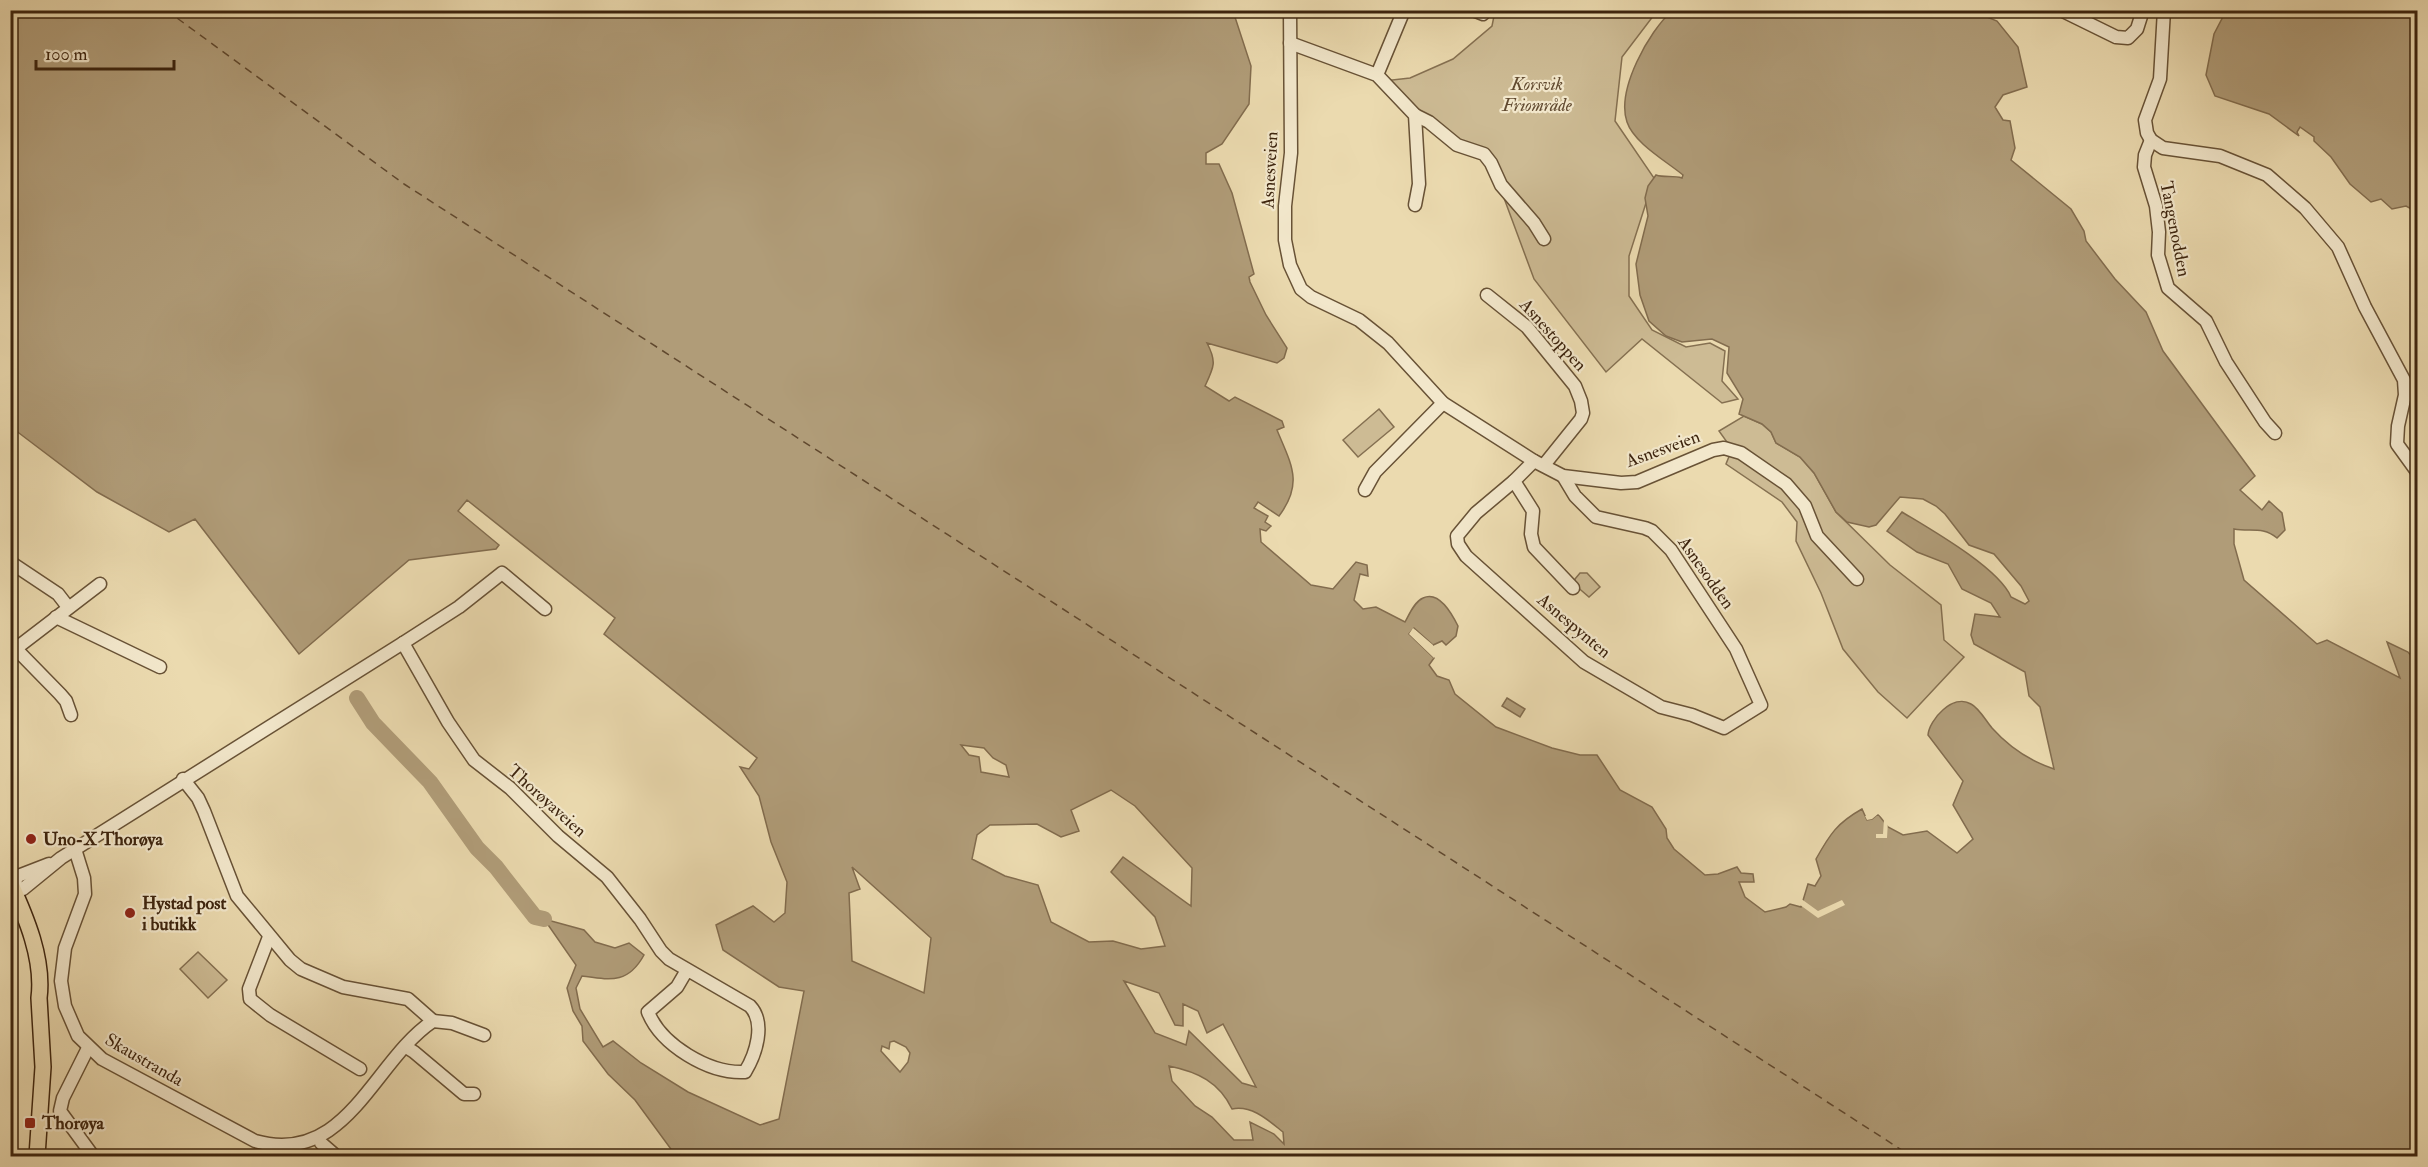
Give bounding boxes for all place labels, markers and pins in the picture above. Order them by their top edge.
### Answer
place label: Uno-X Thorøya [43,828,163,851]
marker: Uno-X Thorøya [24,832,38,846]
place label: Hystad post i butikk [141,892,226,936]
marker: Hystad post i butikk [123,906,137,920]
place label: Thorøya [41,1112,105,1135]
marker: Thorøya [23,1116,37,1130]

